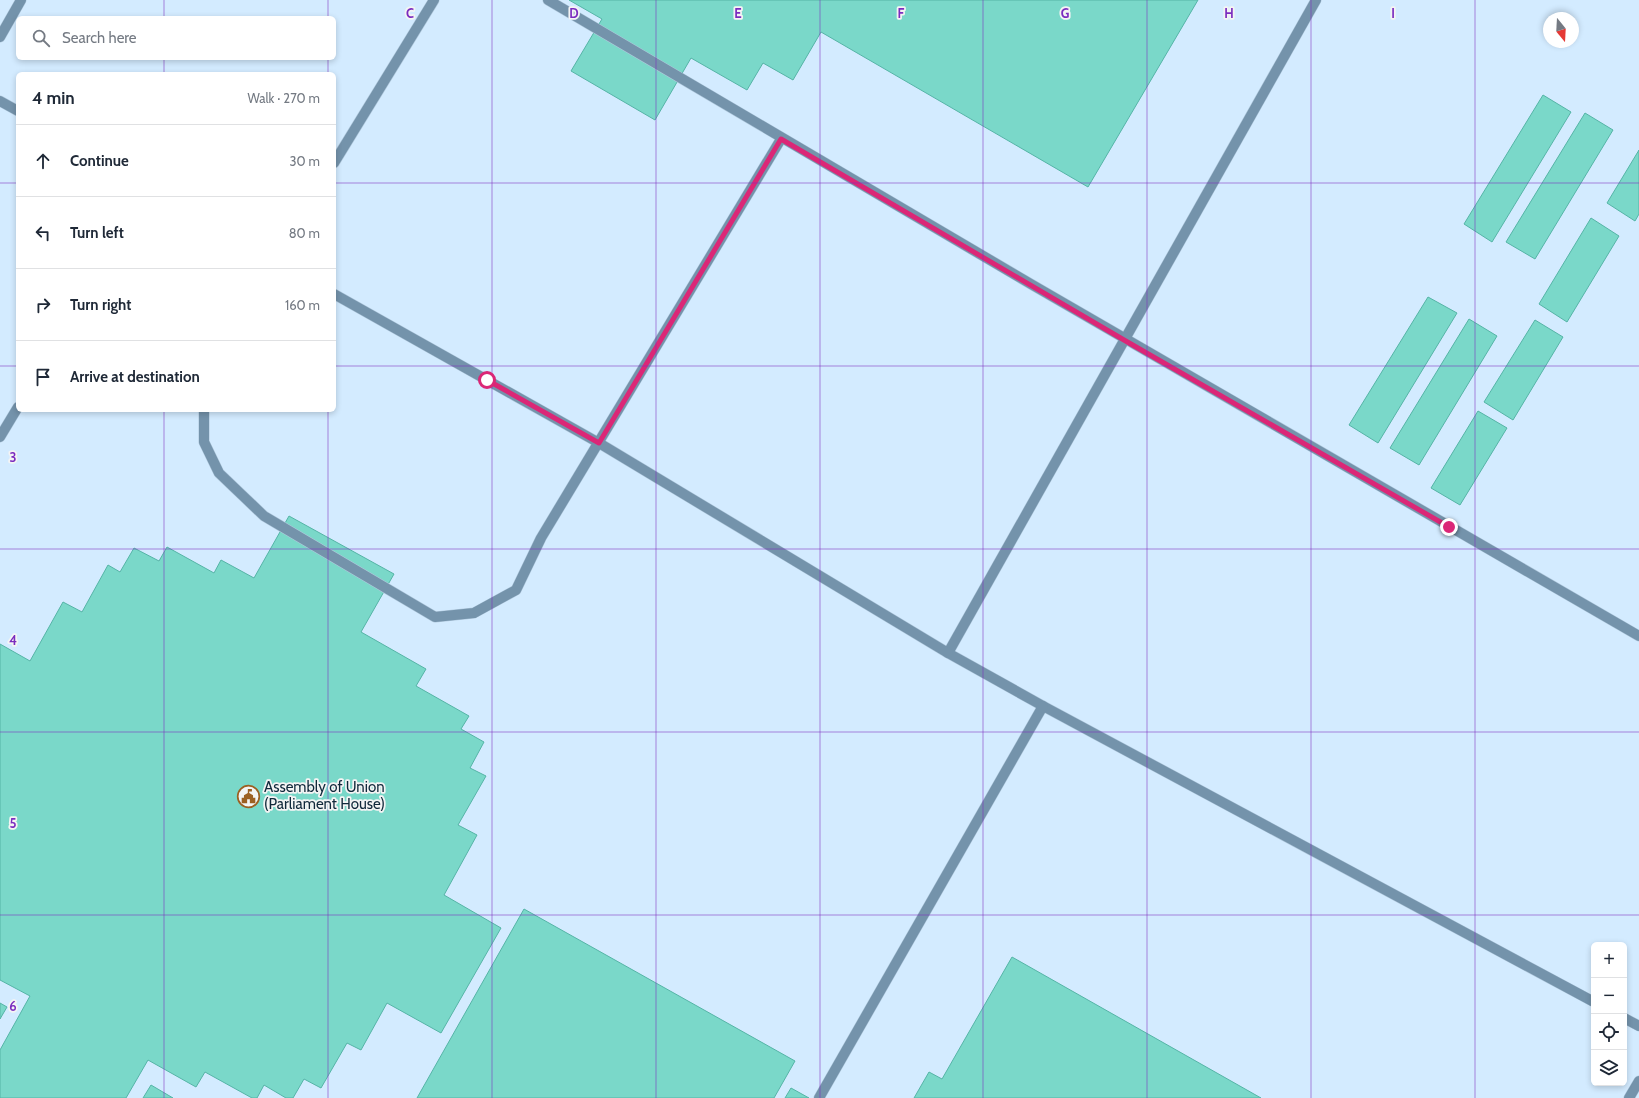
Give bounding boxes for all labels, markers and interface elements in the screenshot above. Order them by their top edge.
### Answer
text: C [406,5,414,21]
text: D [569,5,579,21]
text: E [734,5,742,21]
text: F [898,5,905,21]
text: G [1061,5,1070,21]
text: H [1224,5,1234,21]
text: I [1391,5,1395,21]
north arrow [1543,12,1579,48]
search box [16,16,336,60]
icon: search [30,27,52,49]
text: Search here [62,29,137,47]
text: 4 min [32,88,75,108]
text: Walk · 270 m [248,90,320,106]
icon: ahead [32,150,54,172]
text: Continue [70,152,129,170]
text: 30 m [290,153,320,169]
icon: left [32,222,54,244]
text: Turn left [70,224,124,242]
text: 80 m [289,225,320,241]
icon: right [32,294,54,316]
text: Turn right [70,296,131,314]
text: 160 m [285,297,320,313]
icon: arrive [32,366,54,388]
text: Arrive at destination [70,368,200,386]
route start [478,371,496,389]
text: 3 [9,449,17,465]
route end [1440,518,1458,536]
text: 4 [9,632,17,648]
place label: Assembly of Union (Parliament House) [264,778,385,813]
public building icon: Assembly of Union (Parliament House) [235,783,261,809]
text: 5 [10,815,17,831]
map controls [1591,942,1627,1086]
button: + [1591,942,1627,978]
button: − [1591,978,1627,1014]
text: 6 [9,998,17,1014]
button: locate [1591,1014,1627,1050]
button: layers [1591,1050,1627,1086]

